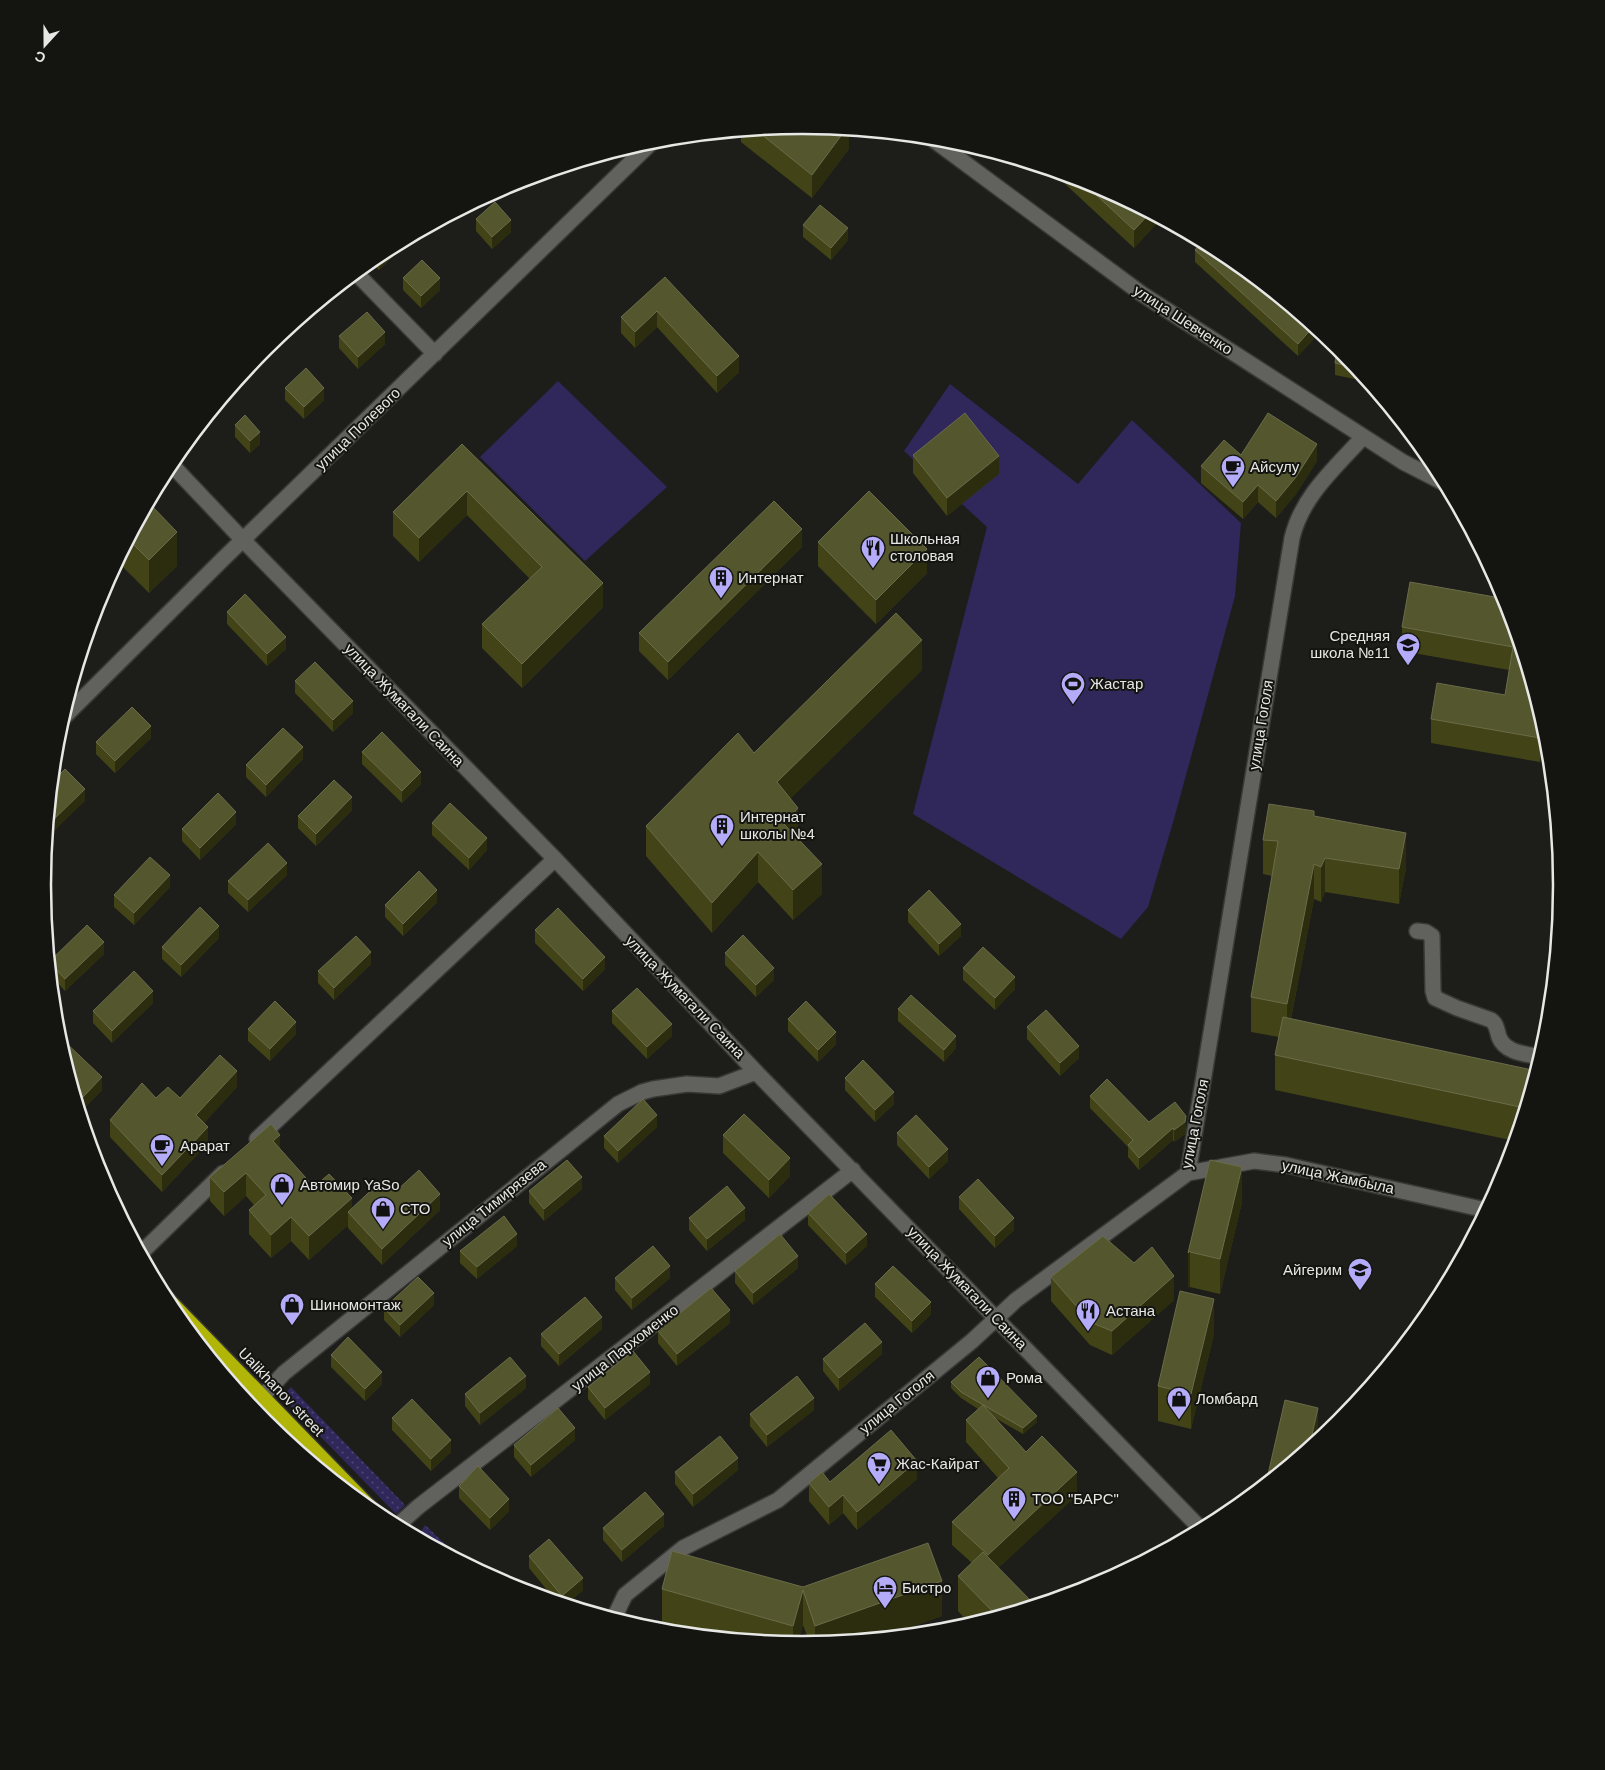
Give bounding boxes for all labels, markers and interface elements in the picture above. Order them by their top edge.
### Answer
north arrow [20,20,70,70]
text: С [33,48,48,66]
street label: улица Шевченко [1131,281,1236,358]
street label: улица Полевого [312,384,403,473]
cafe icon: Айсулу [1220,454,1246,488]
place label: Айсулу [1250,458,1300,475]
place label: Школьная столовая [890,530,960,564]
restaurant icon: Школьная столовая [860,535,886,569]
building icon: Интернат [708,565,734,599]
place label: Интернат [738,569,804,586]
place label: Средняя школа №11 [1310,627,1390,661]
school or university icon: Средняя школа №11 [1395,632,1421,666]
street label: улица Жумагали Саина [341,640,468,770]
sports icon: Жастар [1060,671,1086,705]
place label: Жастар [1090,675,1143,692]
street label: улица Гоголя [1245,679,1276,771]
place label: Интернат школы №4 [740,808,815,842]
building icon: Интернат школы №4 [709,813,735,847]
street label: улица Жумагали Саина [622,932,749,1062]
street label: улица Гоголя [1177,1078,1212,1170]
cafe icon: Арарат [149,1133,175,1167]
place label: Арарат [180,1137,230,1154]
street label: улица Тимирязева [438,1155,549,1250]
street label: улица Жамбыла [1280,1156,1396,1197]
shop icon: Автомир YaSo [269,1172,295,1206]
place label: Автомир YaSo [300,1176,399,1193]
shop icon: СТО [370,1196,396,1230]
place label: СТО [400,1200,431,1217]
street label: улица Жумагали Саина [904,1223,1031,1353]
school or university icon: Айгерим [1347,1257,1373,1291]
place label: Айгерим [1283,1261,1342,1278]
shop icon: Шиномонтаж [279,1292,305,1326]
place label: Шиномонтаж [310,1296,401,1313]
restaurant icon: Астана [1075,1298,1101,1332]
street label: улица Пархоменко [568,1301,681,1394]
place label: Астана [1106,1302,1156,1319]
street label: Ualikhanov street [235,1344,328,1440]
shop icon: Рома [975,1365,1001,1399]
street label: улица Гоголя [856,1366,937,1437]
place label: Рома [1006,1369,1043,1386]
shop icon: Ломбард [1166,1386,1192,1420]
place label: Ломбард [1196,1390,1258,1407]
supermarket icon: Жас-Кайрат [866,1451,892,1485]
place label: Жас-Кайрат [896,1455,980,1472]
building icon: ТОО "БАРС" [1001,1486,1027,1520]
place label: ТОО "БАРС" [1032,1490,1119,1507]
hotel icon: Бистро [872,1575,898,1609]
place label: Бистро [902,1579,951,1596]

